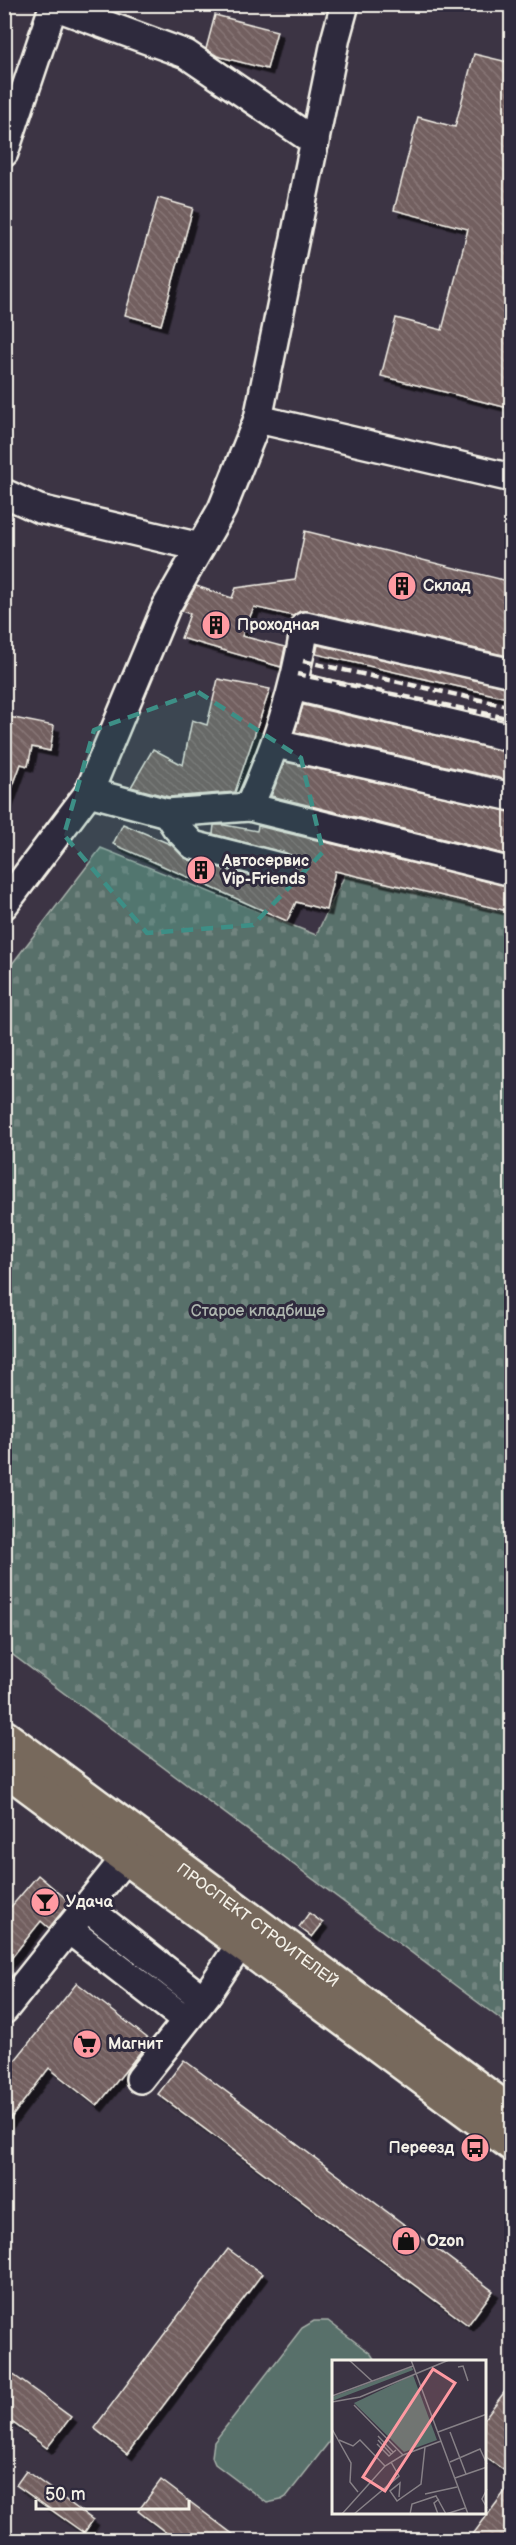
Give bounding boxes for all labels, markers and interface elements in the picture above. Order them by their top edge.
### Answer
building icon: Склад [386,570,418,602]
place label: Склад [423,577,471,596]
building icon: Проходная [200,609,232,641]
place label: Проходная [237,616,320,635]
place label: Автосервис Vip-Friends [221,852,309,889]
building icon: Автосервис Vip-Friends [185,854,217,886]
park label: Старое кладбище [191,1302,325,1321]
street label: ПРОСПЕКТ СТРОИТЕЛЕЙ [173,1859,342,1992]
bar icon: Удача [29,1886,61,1918]
place label: Удача [66,1893,113,1912]
supermarket icon: Магнит [71,2028,103,2060]
place label: Магнит [108,2035,163,2054]
bus stop icon: Переезд [459,2132,491,2164]
place label: Переезд [389,2139,454,2158]
shop icon: Ozon [390,2225,422,2257]
place label: Ozon [427,2232,464,2251]
inset map [332,2360,486,2515]
scale bar [36,2473,189,2511]
text: 50 m [45,2484,86,2505]

